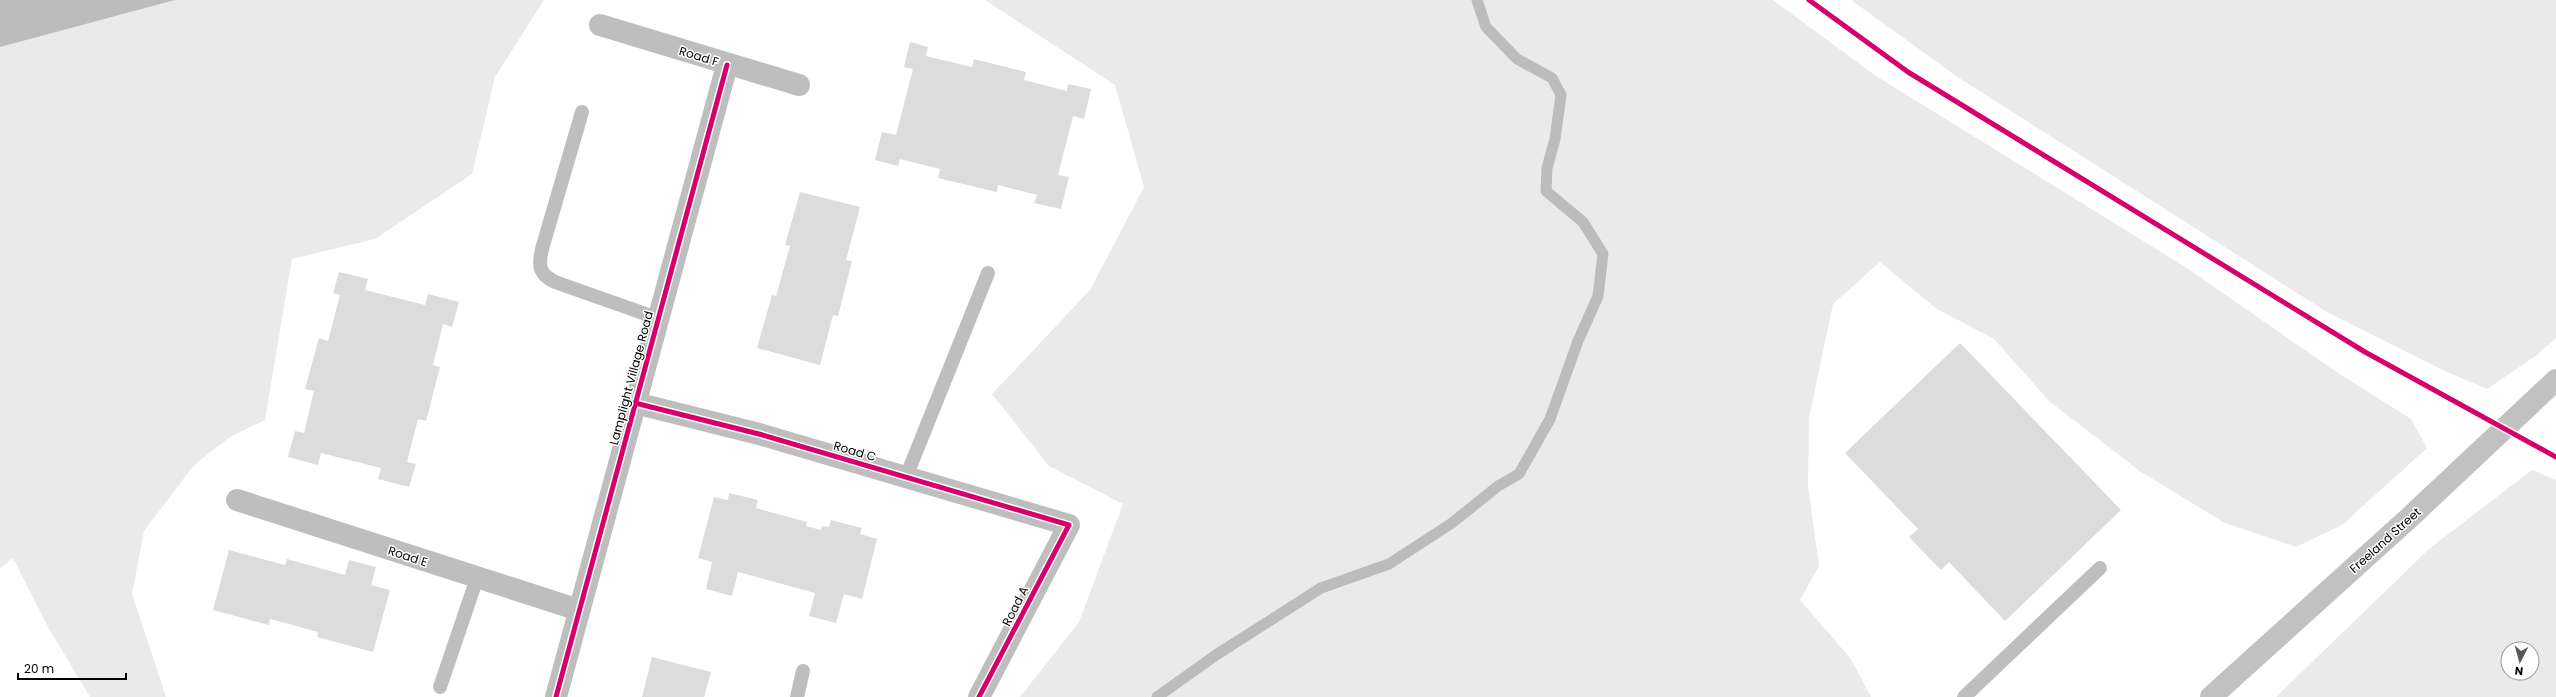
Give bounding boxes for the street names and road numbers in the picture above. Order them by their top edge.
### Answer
street label: Road F [677,42,721,70]
street label: Lamplight Village Road [605,309,657,447]
street label: Road C [832,437,878,465]
street label: Freeland Street [2346,503,2424,577]
street label: Road E [386,542,430,570]
street label: Road A [998,583,1032,629]

